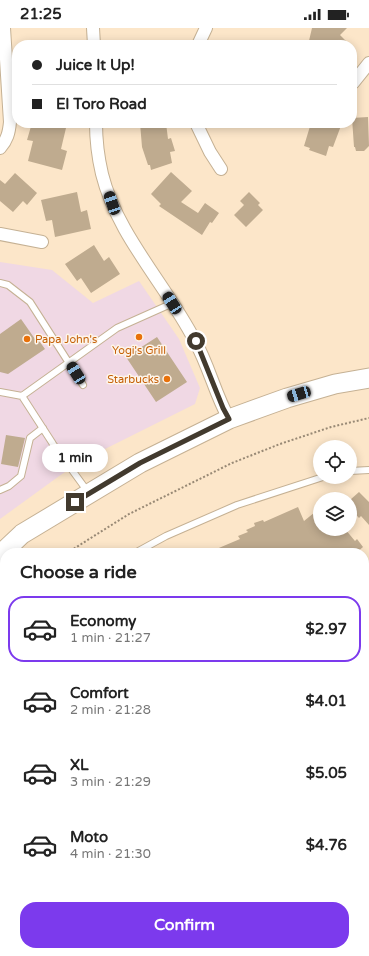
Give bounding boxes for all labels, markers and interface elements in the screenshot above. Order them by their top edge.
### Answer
text: 21:25 [20,5,62,23]
text: Juice It Up! [56,56,135,74]
text: El Toro Road [56,95,147,113]
car [102,190,122,216]
car [160,290,184,316]
marker: Yogi's Grill [134,332,144,342]
route start [187,332,205,350]
place label: Papa John's [35,333,97,346]
marker: Papa John's [22,334,32,344]
place label: Yogi's Grill [112,344,166,357]
car [65,360,87,386]
place label: Starbucks [107,373,159,386]
marker: Starbucks [162,374,172,384]
car [286,385,312,403]
map controls [313,440,357,536]
button: locate [313,440,357,484]
callout: 1 min [42,444,108,472]
text: 1 min [58,450,92,466]
button: layers [313,492,357,536]
route end [66,493,84,511]
text: Choose a ride [20,561,137,583]
icon: car [22,611,58,647]
text: Economy [70,612,136,630]
text: $2.97 [306,620,347,638]
text: 1 min · 21:27 [70,630,151,646]
icon: car [22,683,58,719]
text: Comfort [70,684,129,702]
text: $4.01 [306,692,347,710]
text: 2 min · 21:28 [70,702,151,718]
icon: car [22,755,58,791]
text: XL [70,756,89,774]
text: $5.05 [306,764,347,782]
text: 3 min · 21:29 [70,774,151,790]
icon: car [22,827,58,863]
text: Moto [70,828,108,846]
text: $4.76 [306,836,347,854]
text: 4 min · 21:30 [70,846,151,862]
button: Confirm [20,902,349,948]

